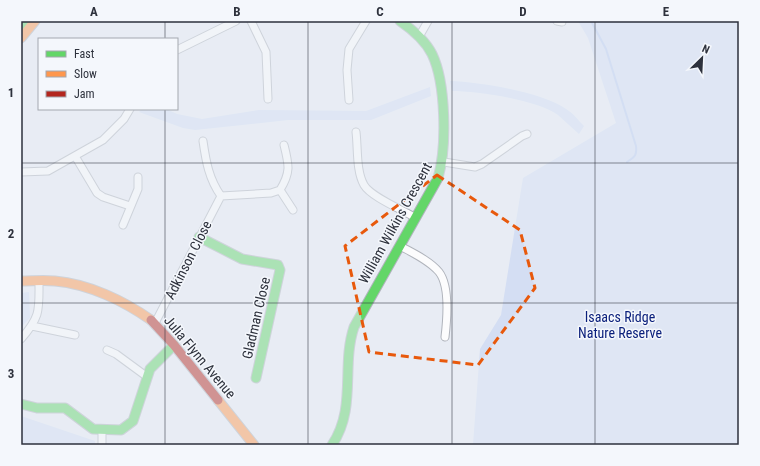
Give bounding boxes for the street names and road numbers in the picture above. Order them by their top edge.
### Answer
street label: William Wilkins Crescent [355,160,435,286]
street label: Adkinson Close [161,218,215,302]
street label: Gladman Close [239,275,273,360]
street label: Julia Flynn Avenue [161,313,239,402]

